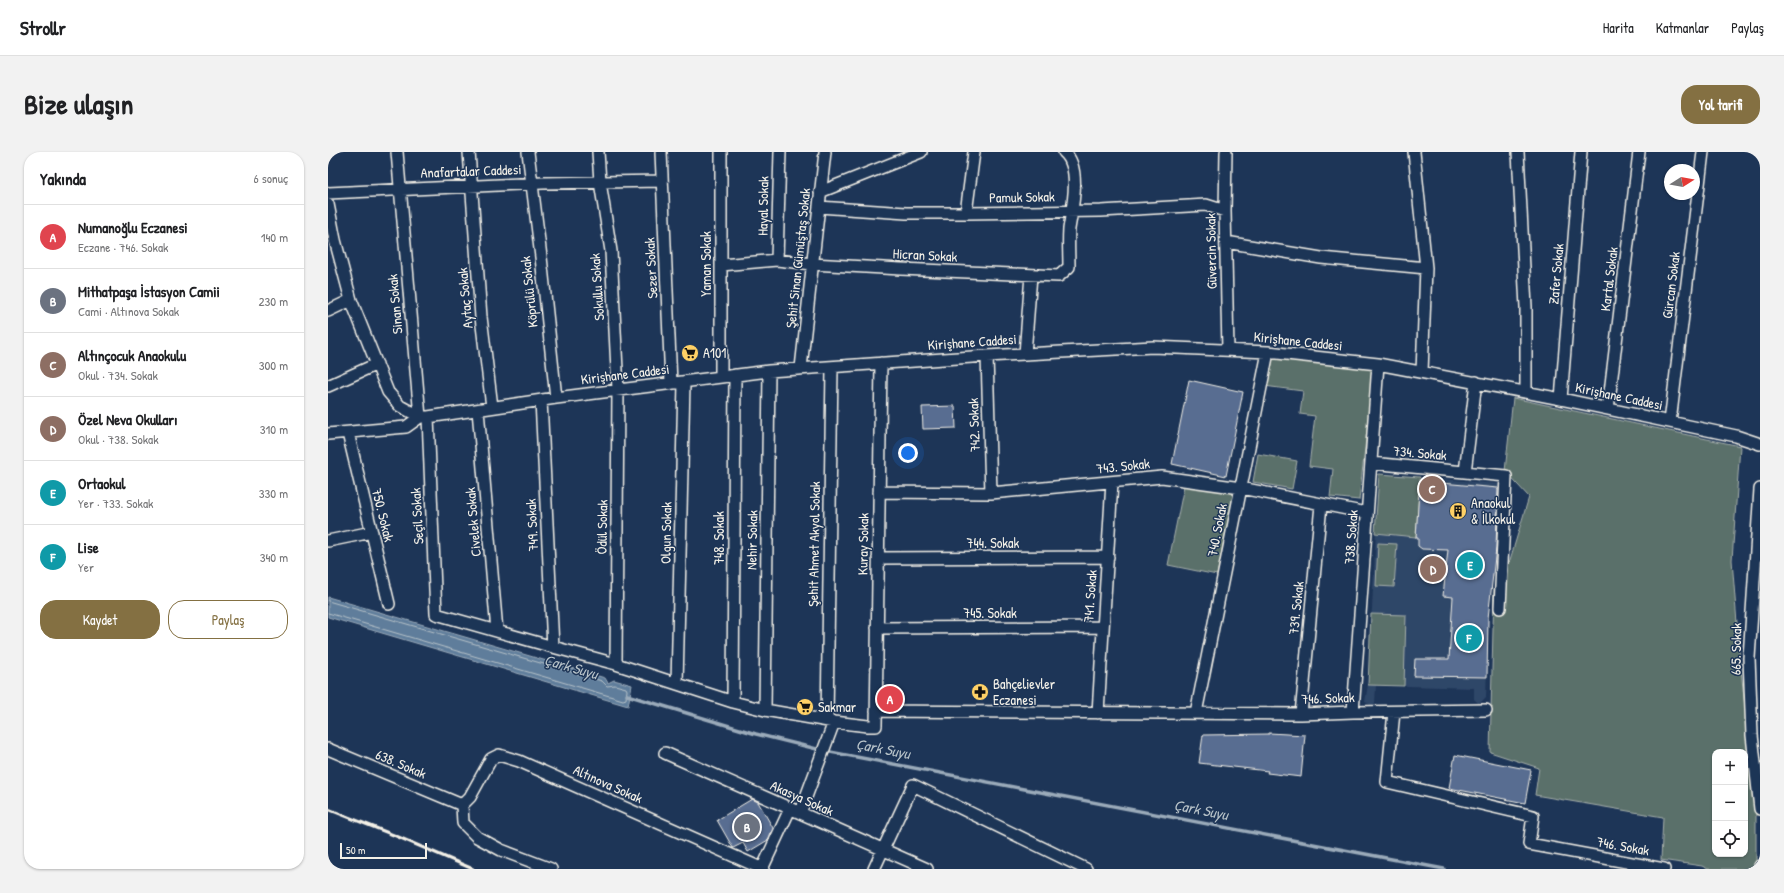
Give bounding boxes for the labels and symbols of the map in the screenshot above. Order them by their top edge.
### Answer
street label: Anafartalar Caddesi [420,159,522,182]
north arrow [1664,164,1700,200]
street label: Hayal Sokak [752,176,774,236]
street label: Pamuk Sokak [989,186,1055,207]
street label: Şehit Sinan Gümüştaş Sokak [781,187,814,329]
street label: Güvercin Sokak [1200,213,1221,289]
street label: Yaman Sokak [696,231,715,297]
street label: Sezer Sokak [639,237,662,299]
street label: Hicran Sokak [892,243,958,266]
street label: Zafer Sokak [1543,243,1568,305]
street label: Kartal Sokak [1595,246,1622,312]
street label: Gürcan Sokak [1657,250,1684,320]
street label: Sokullu Sokak [585,253,608,321]
street label: Köprülü Sokak [515,255,543,329]
street label: Aytaç Sokak [452,267,478,329]
street label: Sinan Sokak [382,273,407,335]
street label: Kirişhane Caddesi [1253,326,1343,355]
street label: Kirişhane Caddesi [927,329,1017,354]
supermarket icon: A101 [680,343,700,363]
place label: A101 [703,343,726,362]
street label: Kirişhane Caddesi [580,359,670,388]
street label: Kirişhane Caddesi [1574,377,1665,414]
street label: 742. Sokak [963,397,984,452]
street label: 734. Sokak [1392,441,1448,464]
your location [898,443,918,463]
street label: 743. Sokak [1095,453,1151,478]
pin: C [1419,474,1445,504]
street label: Şehit Ahmet Akyol Sokak [803,481,825,607]
street label: 750. Sokak [368,486,399,544]
street label: Civelek Sokak [460,486,485,557]
street label: Seçil Sokak [406,487,427,545]
place label: Anaokul & İlkokul [1471,493,1516,528]
street label: 749. Sokak [521,498,542,552]
street label: Ödül Sokak [592,499,611,555]
street label: 740. Sokak [1202,501,1231,558]
building icon: Anaokul & İlkokul [1448,501,1468,521]
street label: Olgun Sokak [655,502,677,564]
street label: 738. Sokak [1339,509,1362,565]
street label: Nehir Sokak [741,510,762,570]
street label: 748. Sokak [709,511,728,565]
street label: Kuray Sokak [852,513,874,575]
street label: 744. Sokak [967,533,1020,552]
pin: E [1457,550,1483,580]
pin: D [1420,554,1446,584]
street label: 741. Sokak [1078,569,1101,623]
street label: 739. Sokak [1283,580,1308,636]
street label: 745. Sokak [963,603,1017,622]
street label: 665. Sokak [1726,622,1745,675]
pin: F [1456,623,1482,653]
water label: Çark Suyu [542,649,601,684]
place label: Bahçelievler Eczanesi [993,674,1056,709]
pharmacy icon: Bahçelievler Eczanesi [970,682,990,702]
pin: A [877,684,903,714]
street label: 746. Sokak [1301,687,1355,708]
supermarket icon: Sakmar [795,697,815,717]
place label: Sakmar [818,697,857,716]
water label: Çark Suyu [854,733,913,764]
street label: 638. Sokak [373,744,430,783]
street label: Altınova Sokak [571,760,646,807]
street label: Akasya Sokak [767,775,837,821]
water label: Çark Suyu [1172,794,1231,825]
pin: B [734,812,760,842]
street label: 746. Sokak [1595,832,1651,860]
scale bar [340,841,427,860]

